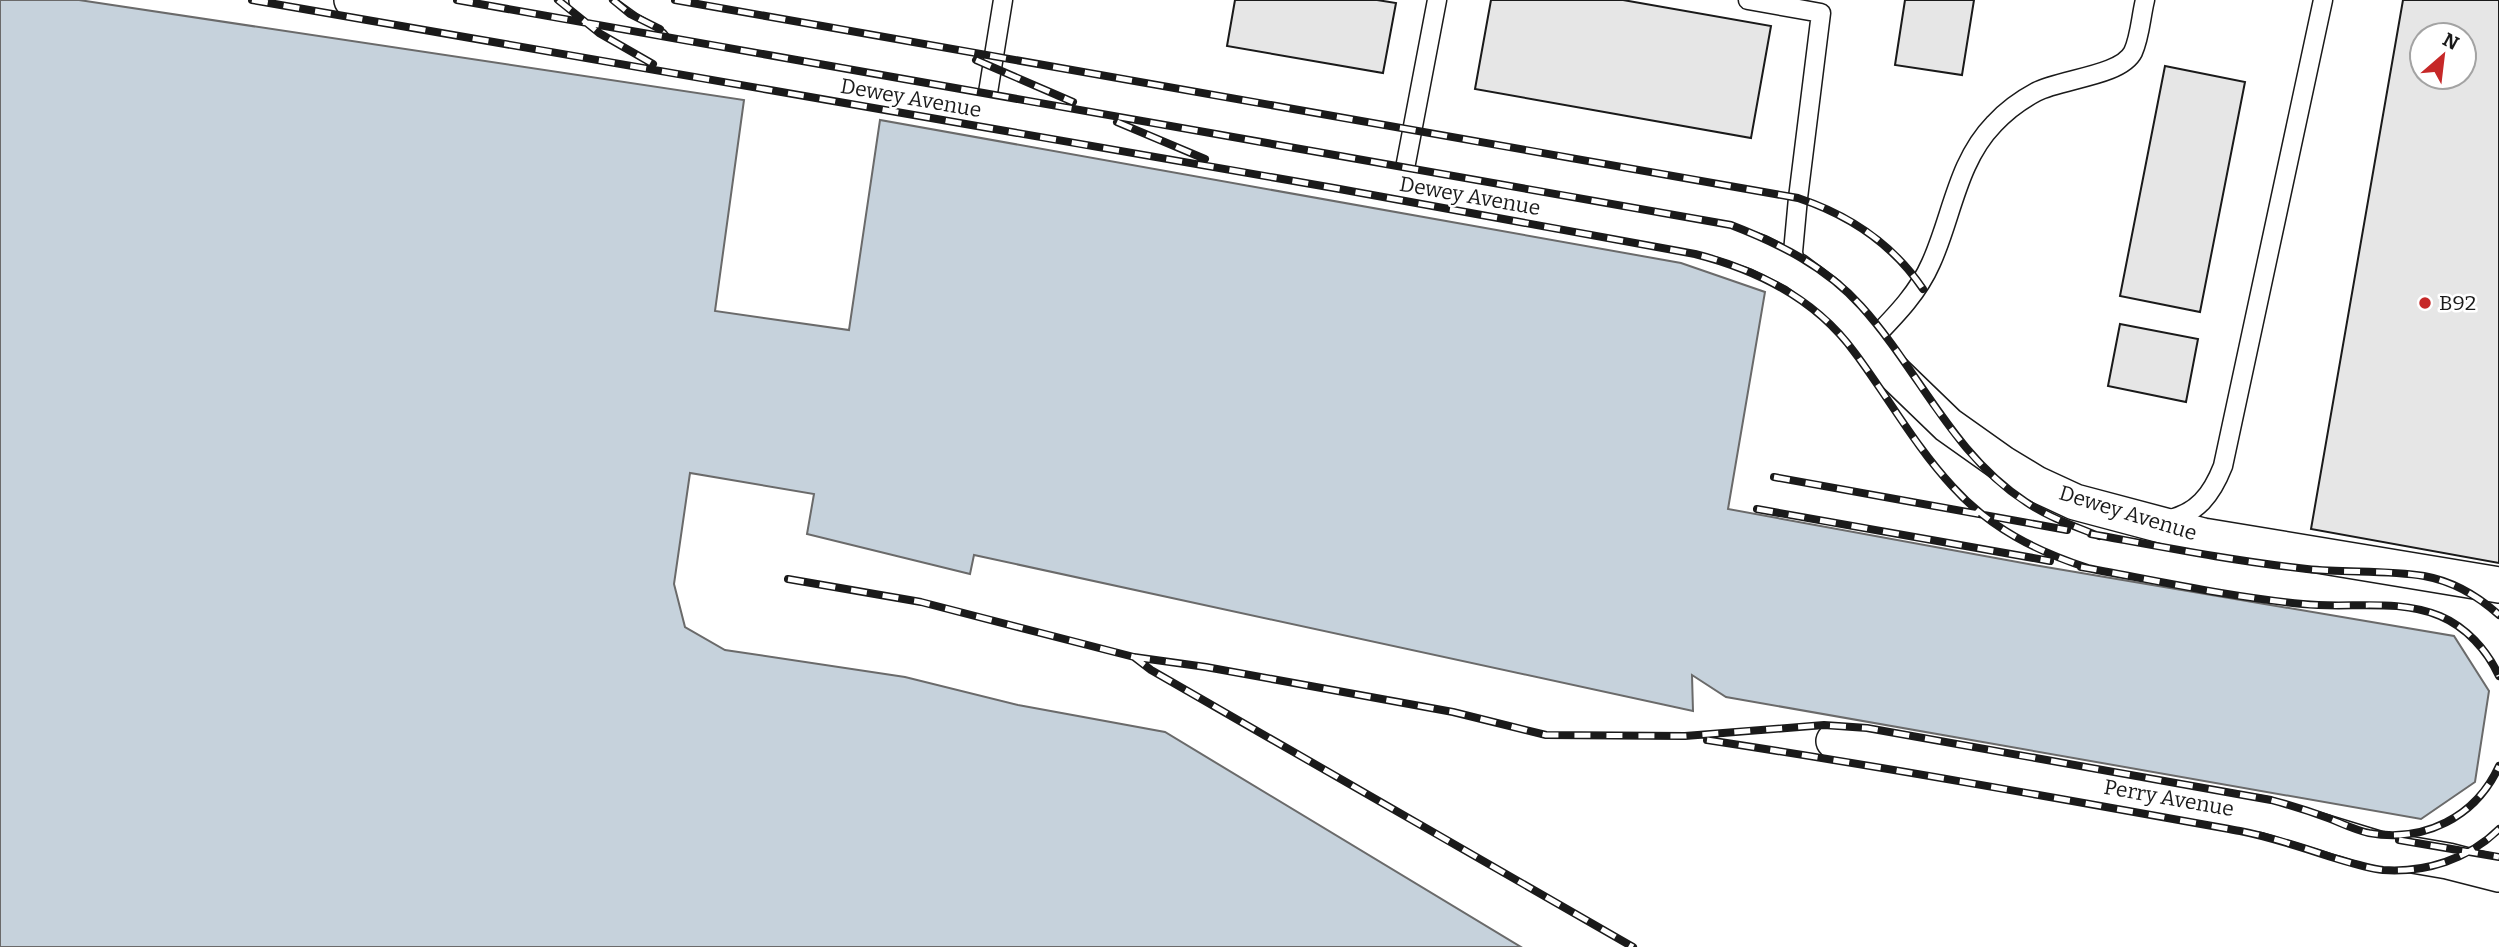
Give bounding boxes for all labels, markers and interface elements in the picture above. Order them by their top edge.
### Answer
north arrow [2408,21,2478,91]
text: N [2439,28,2463,55]
street label: Dewey Avenue [839,73,983,123]
street label: Dewey Avenue [1398,171,1542,221]
place label: B92 [2439,290,2476,316]
marker: B92 [2417,295,2433,311]
street label: Dewey Avenue [2056,480,2200,546]
street label: Perry Avenue [2102,774,2236,822]

